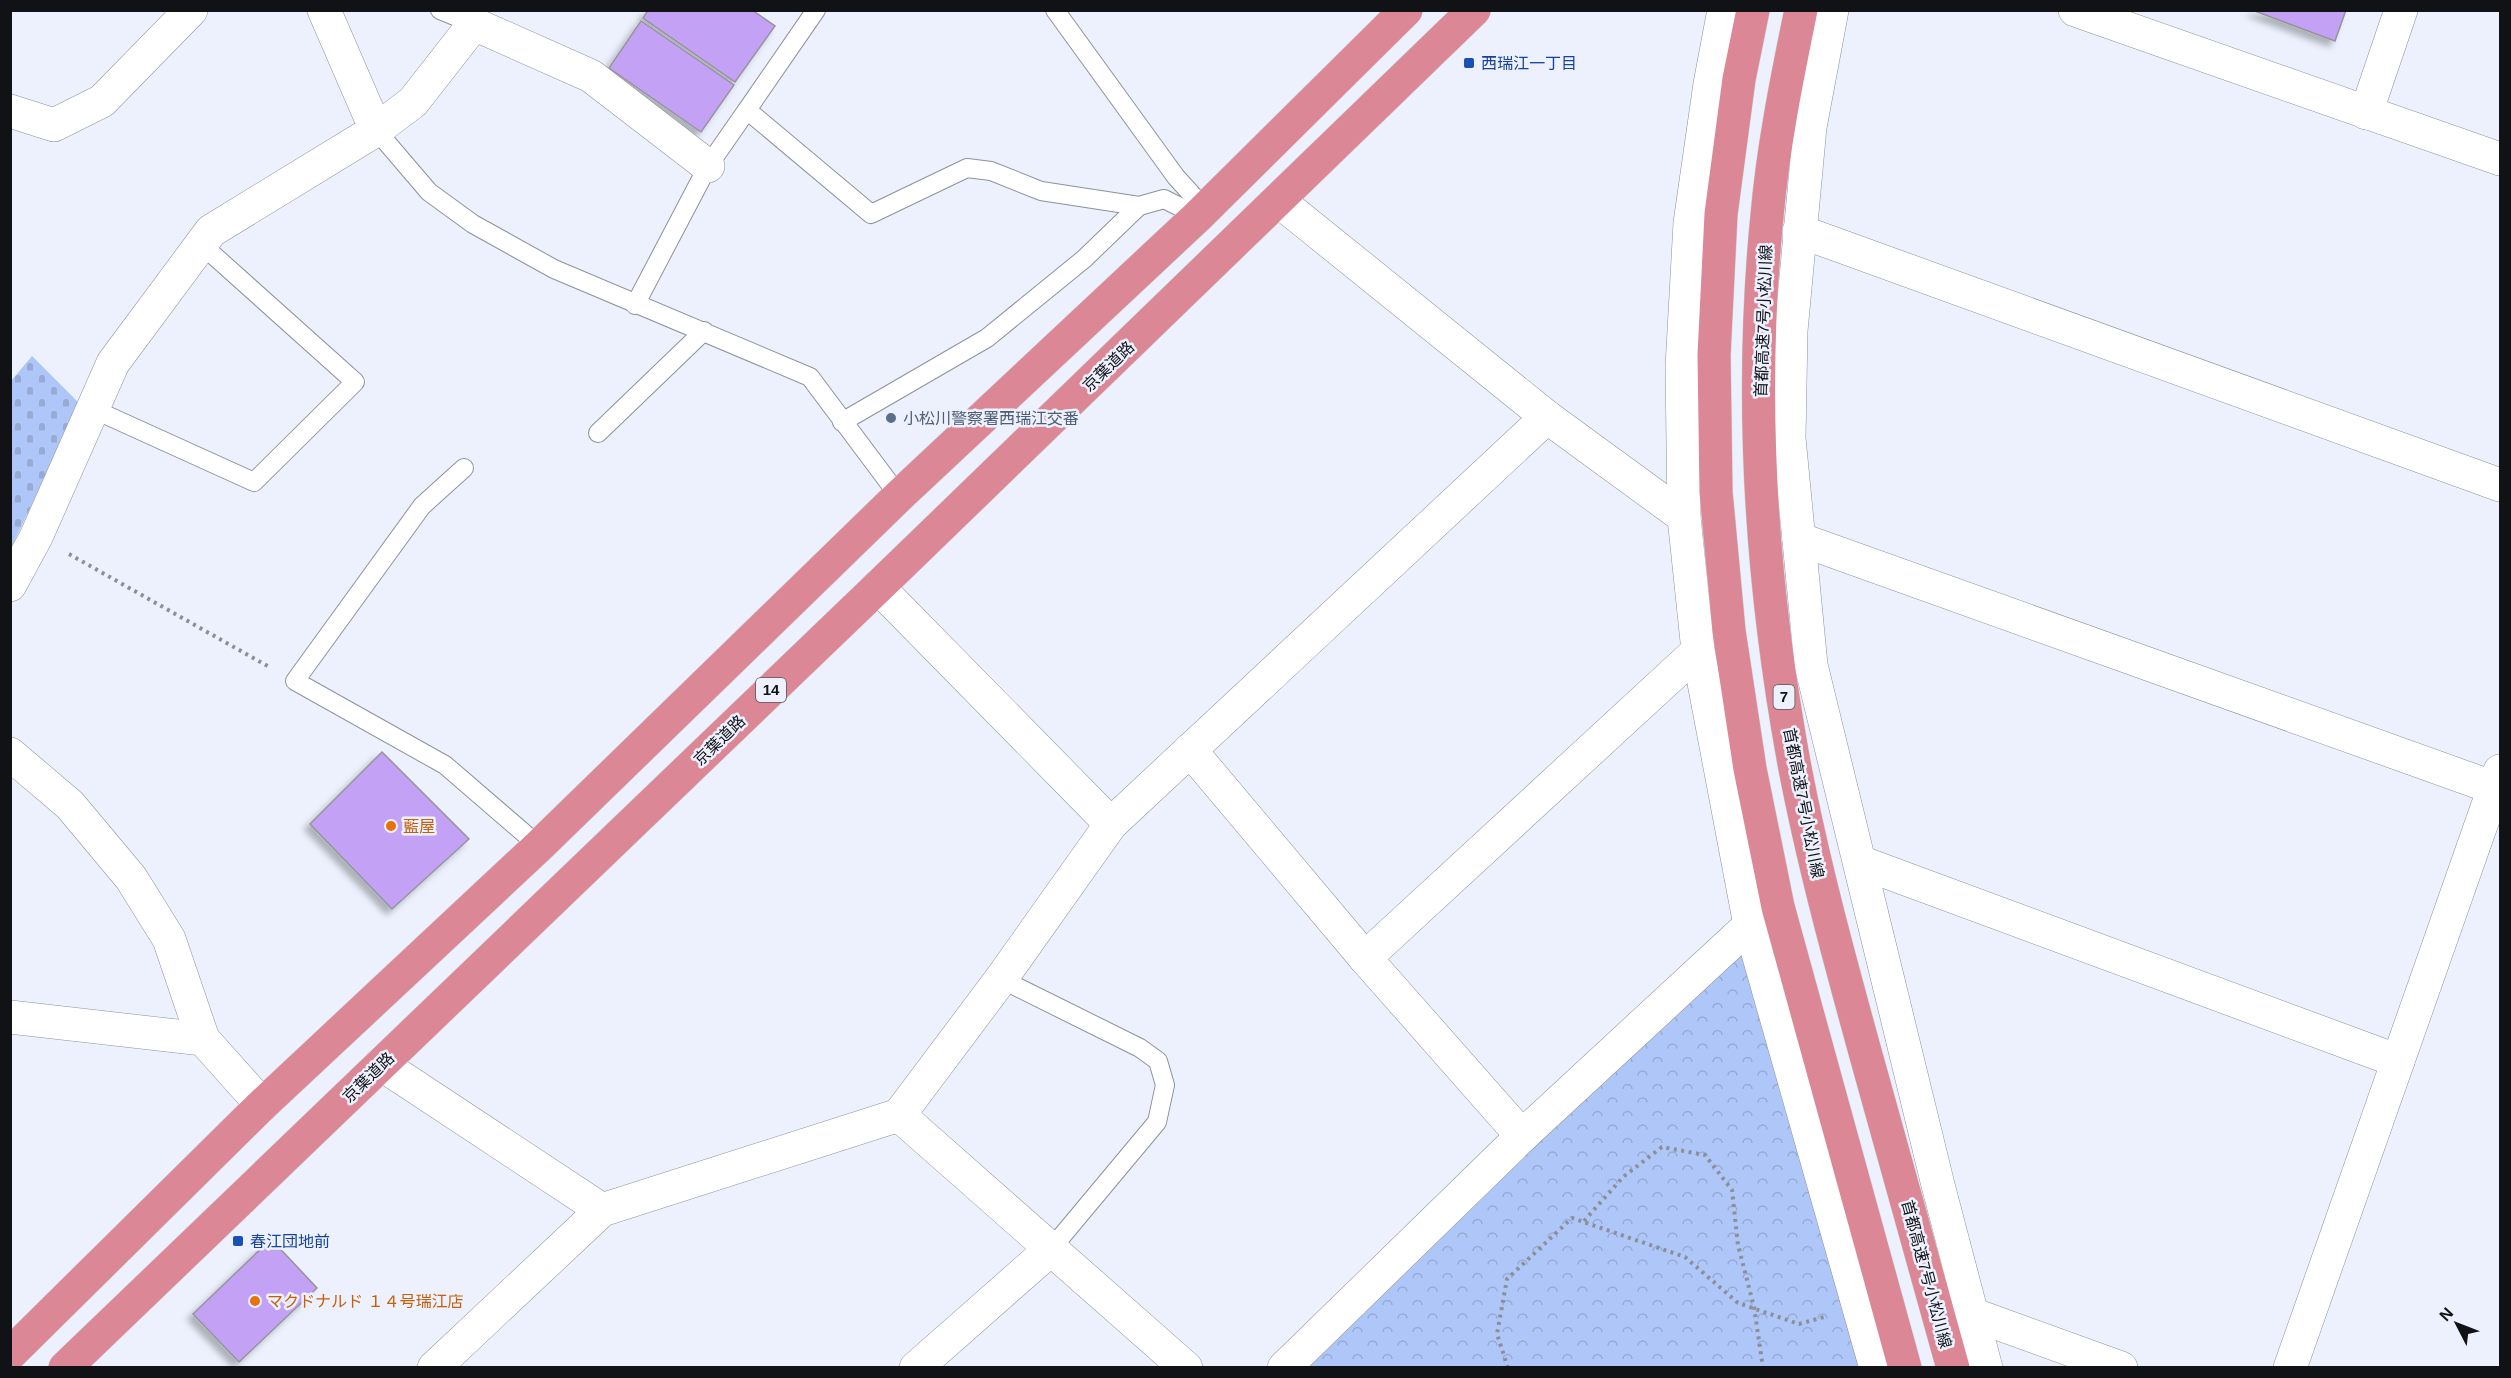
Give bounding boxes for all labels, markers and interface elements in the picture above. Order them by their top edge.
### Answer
place label: 西瑞江一丁目 [1481,55,1577,72]
marker: 西瑞江一丁目 [1462,56,1476,70]
street label: 首都高速7号小松川線 [1752,244,1775,398]
street label: 京葉道路 [1079,338,1137,395]
place label: 小松川警察署西瑞江交番 [903,410,1079,427]
marker: 小松川警察署西瑞江交番 [884,411,898,425]
road number: 14 [756,678,786,702]
road number: 7 [1774,685,1794,709]
street label: 京葉道路 [690,712,748,769]
street label: 首都高速7号小松川線 [1781,726,1826,880]
place label: 藍屋 [403,818,435,835]
marker: 藍屋 [384,819,398,833]
street label: 京葉道路 [339,1049,397,1106]
street label: 首都高速7号小松川線 [1899,1198,1955,1350]
place label: 春江団地前 [250,1233,330,1250]
marker: 春江団地前 [231,1234,245,1248]
place label: マクドナルド １４号瑞江店 [267,1293,463,1310]
marker: マクドナルド １４号瑞江店 [248,1294,262,1308]
north arrow [2427,1294,2487,1354]
text: N [2436,1304,2456,1324]

